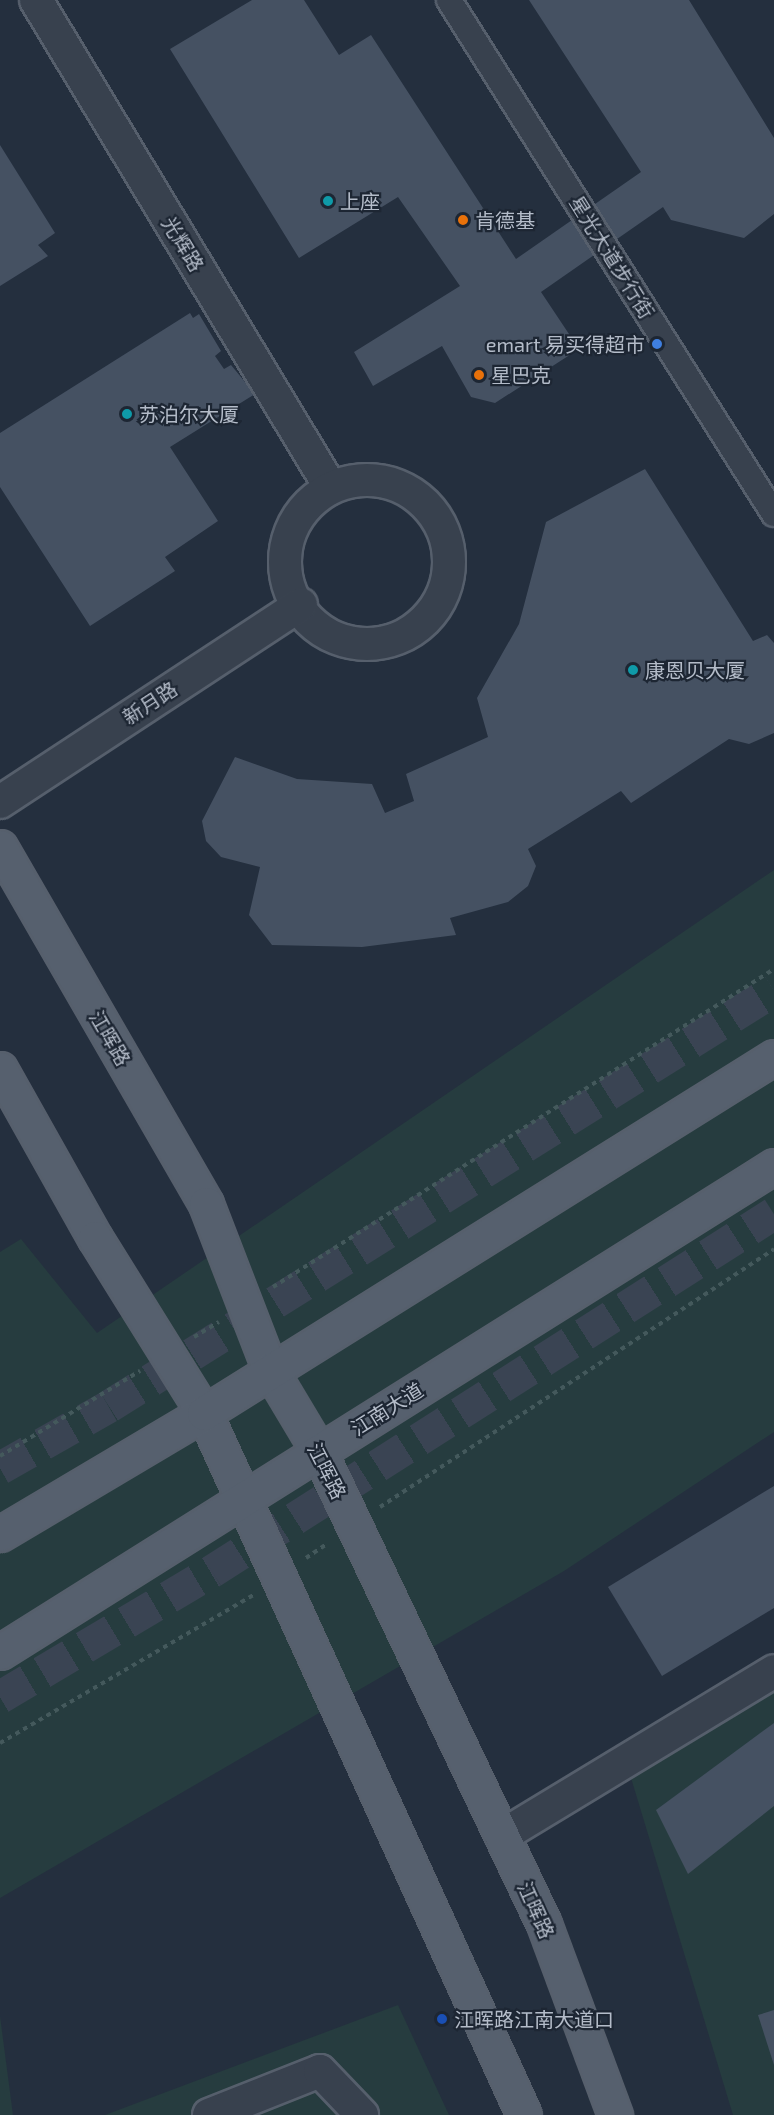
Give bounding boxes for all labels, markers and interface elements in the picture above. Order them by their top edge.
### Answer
place label: 上座 [340,189,380,213]
street label: 星光大道步行街 [565,191,659,323]
marker: 上座 [321,194,335,208]
place label: 肯德基 [475,208,535,232]
street label: 光辉路 [157,212,209,276]
marker: 肯德基 [456,213,470,227]
place label: emart 易买得超市 [486,332,645,356]
marker: emart 易买得超市 [650,337,664,351]
place label: 星巴克 [491,363,551,387]
marker: 星巴克 [472,368,486,382]
place label: 苏泊尔大厦 [139,402,239,426]
marker: 苏泊尔大厦 [120,407,134,421]
place label: 康恩贝大厦 [645,658,745,682]
marker: 康恩贝大厦 [626,663,640,677]
street label: 新月路 [118,677,182,729]
street label: 江晖路 [85,1006,135,1070]
street label: 江南大道 [347,1378,427,1440]
street label: 江晖路 [303,1439,351,1503]
street label: 江晖路 [513,1878,559,1942]
place label: 江晖路江南大道口 [454,2007,614,2031]
marker: 江晖路江南大道口 [435,2012,449,2026]

